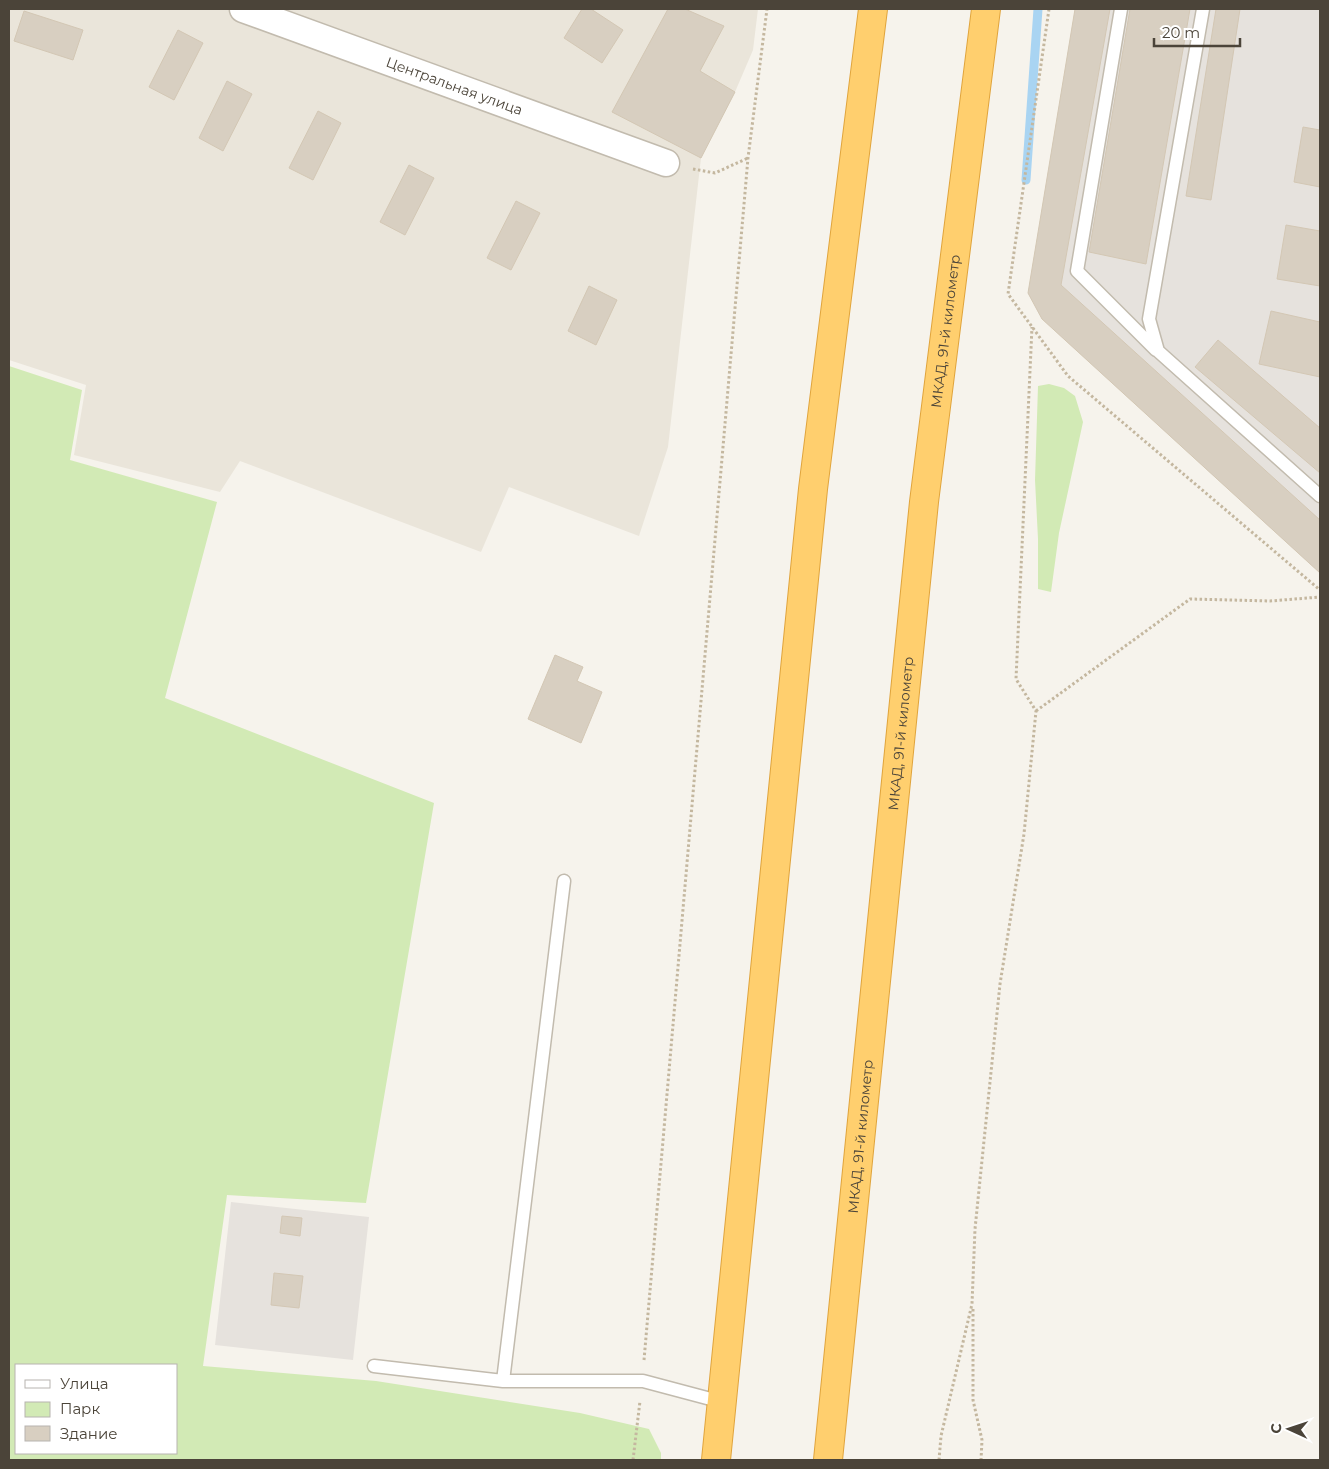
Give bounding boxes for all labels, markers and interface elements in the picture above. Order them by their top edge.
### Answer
scale bar [1154,15,1240,47]
text: 20 m [1162,23,1200,42]
street label: Центральная улица [384,53,525,119]
street label: МКАД, 91-й километр [927,253,964,409]
street label: МКАД, 91-й километр [884,656,917,811]
street label: МКАД, 91-й километр [844,1059,877,1214]
legend [15,1364,178,1454]
text: Улица [60,1374,108,1393]
text: Парк [60,1399,100,1418]
north arrow [1264,1404,1314,1454]
text: С [1267,1423,1285,1434]
text: Здание [60,1424,118,1443]

